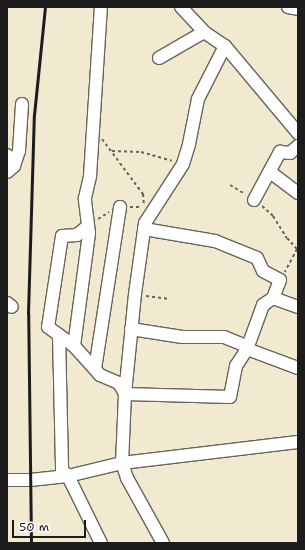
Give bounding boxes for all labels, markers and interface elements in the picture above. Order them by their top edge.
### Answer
scale bar [14,512,88,538]
text: 50 m [19,519,49,535]

